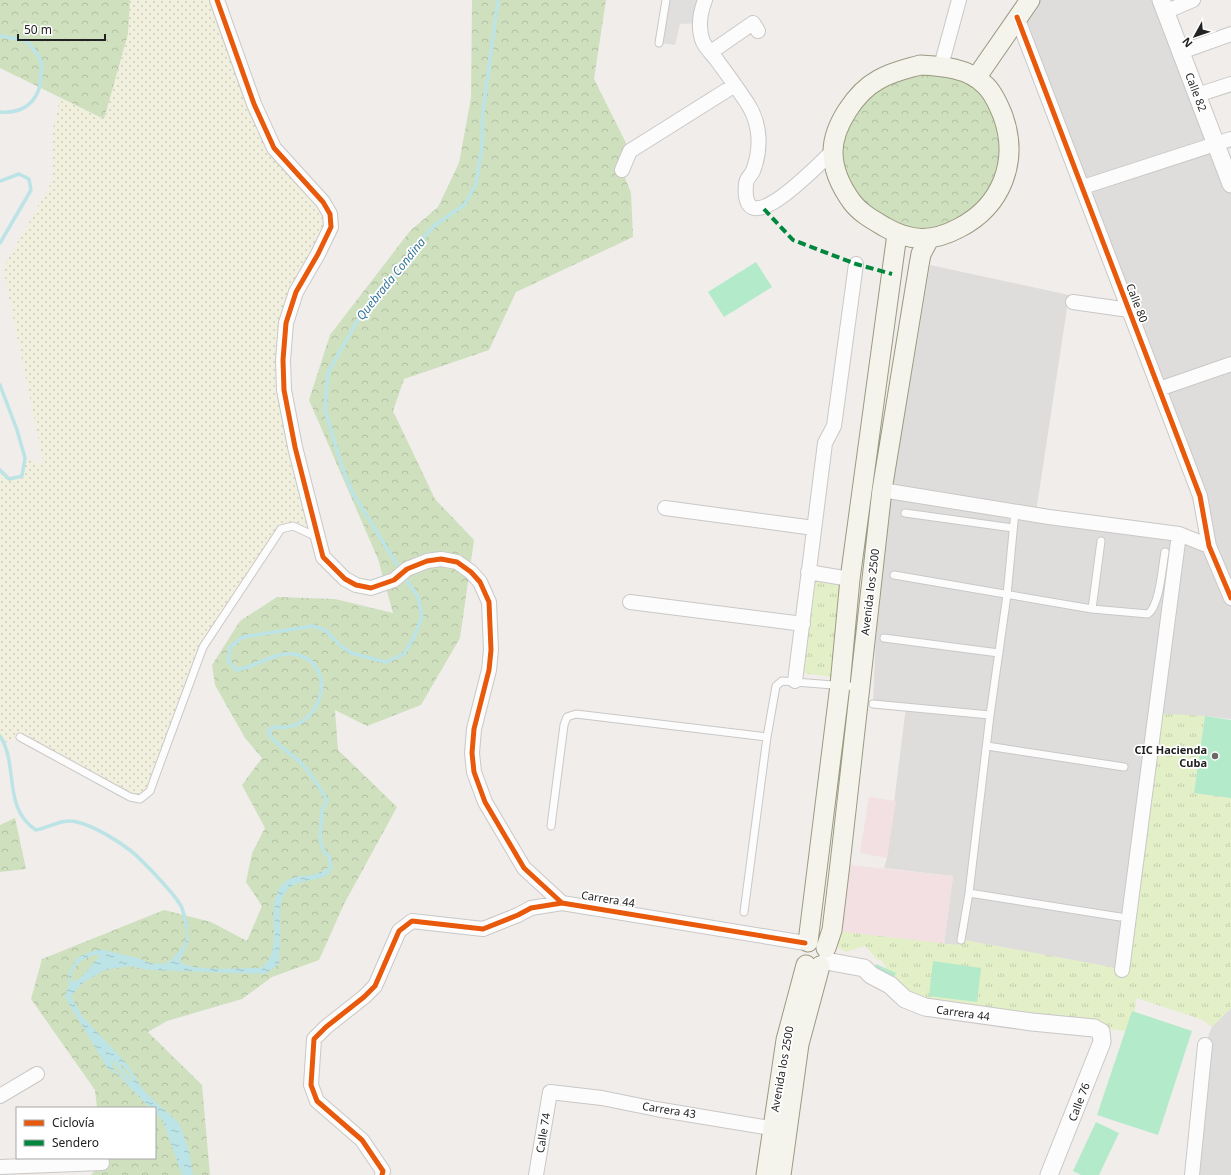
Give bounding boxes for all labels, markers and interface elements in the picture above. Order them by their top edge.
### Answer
scale bar [18,16,105,42]
north arrow [1175,16,1215,56]
text: 50 m [24,21,52,38]
text: N [1178,34,1196,51]
street label: Calle 82 [1182,70,1211,113]
water label: Quebrada Condina [352,234,429,323]
street label: Calle 80 [1123,281,1152,324]
street label: Avenida los 2500 [857,548,882,636]
place label: CIC Hacienda Cuba [1135,742,1207,770]
marker: CIC Hacienda Cuba [1210,751,1220,761]
street label: Carrera 44 [580,887,637,910]
street label: Carrera 44 [935,1001,992,1024]
street label: Avenida los 2500 [767,1025,796,1113]
street label: Calle 76 [1064,1080,1093,1123]
street label: Carrera 43 [641,1098,697,1121]
legend [16,1107,156,1159]
street label: Calle 74 [532,1111,553,1154]
text: Ciclovía [52,1114,94,1131]
text: Sendero [52,1134,99,1151]

